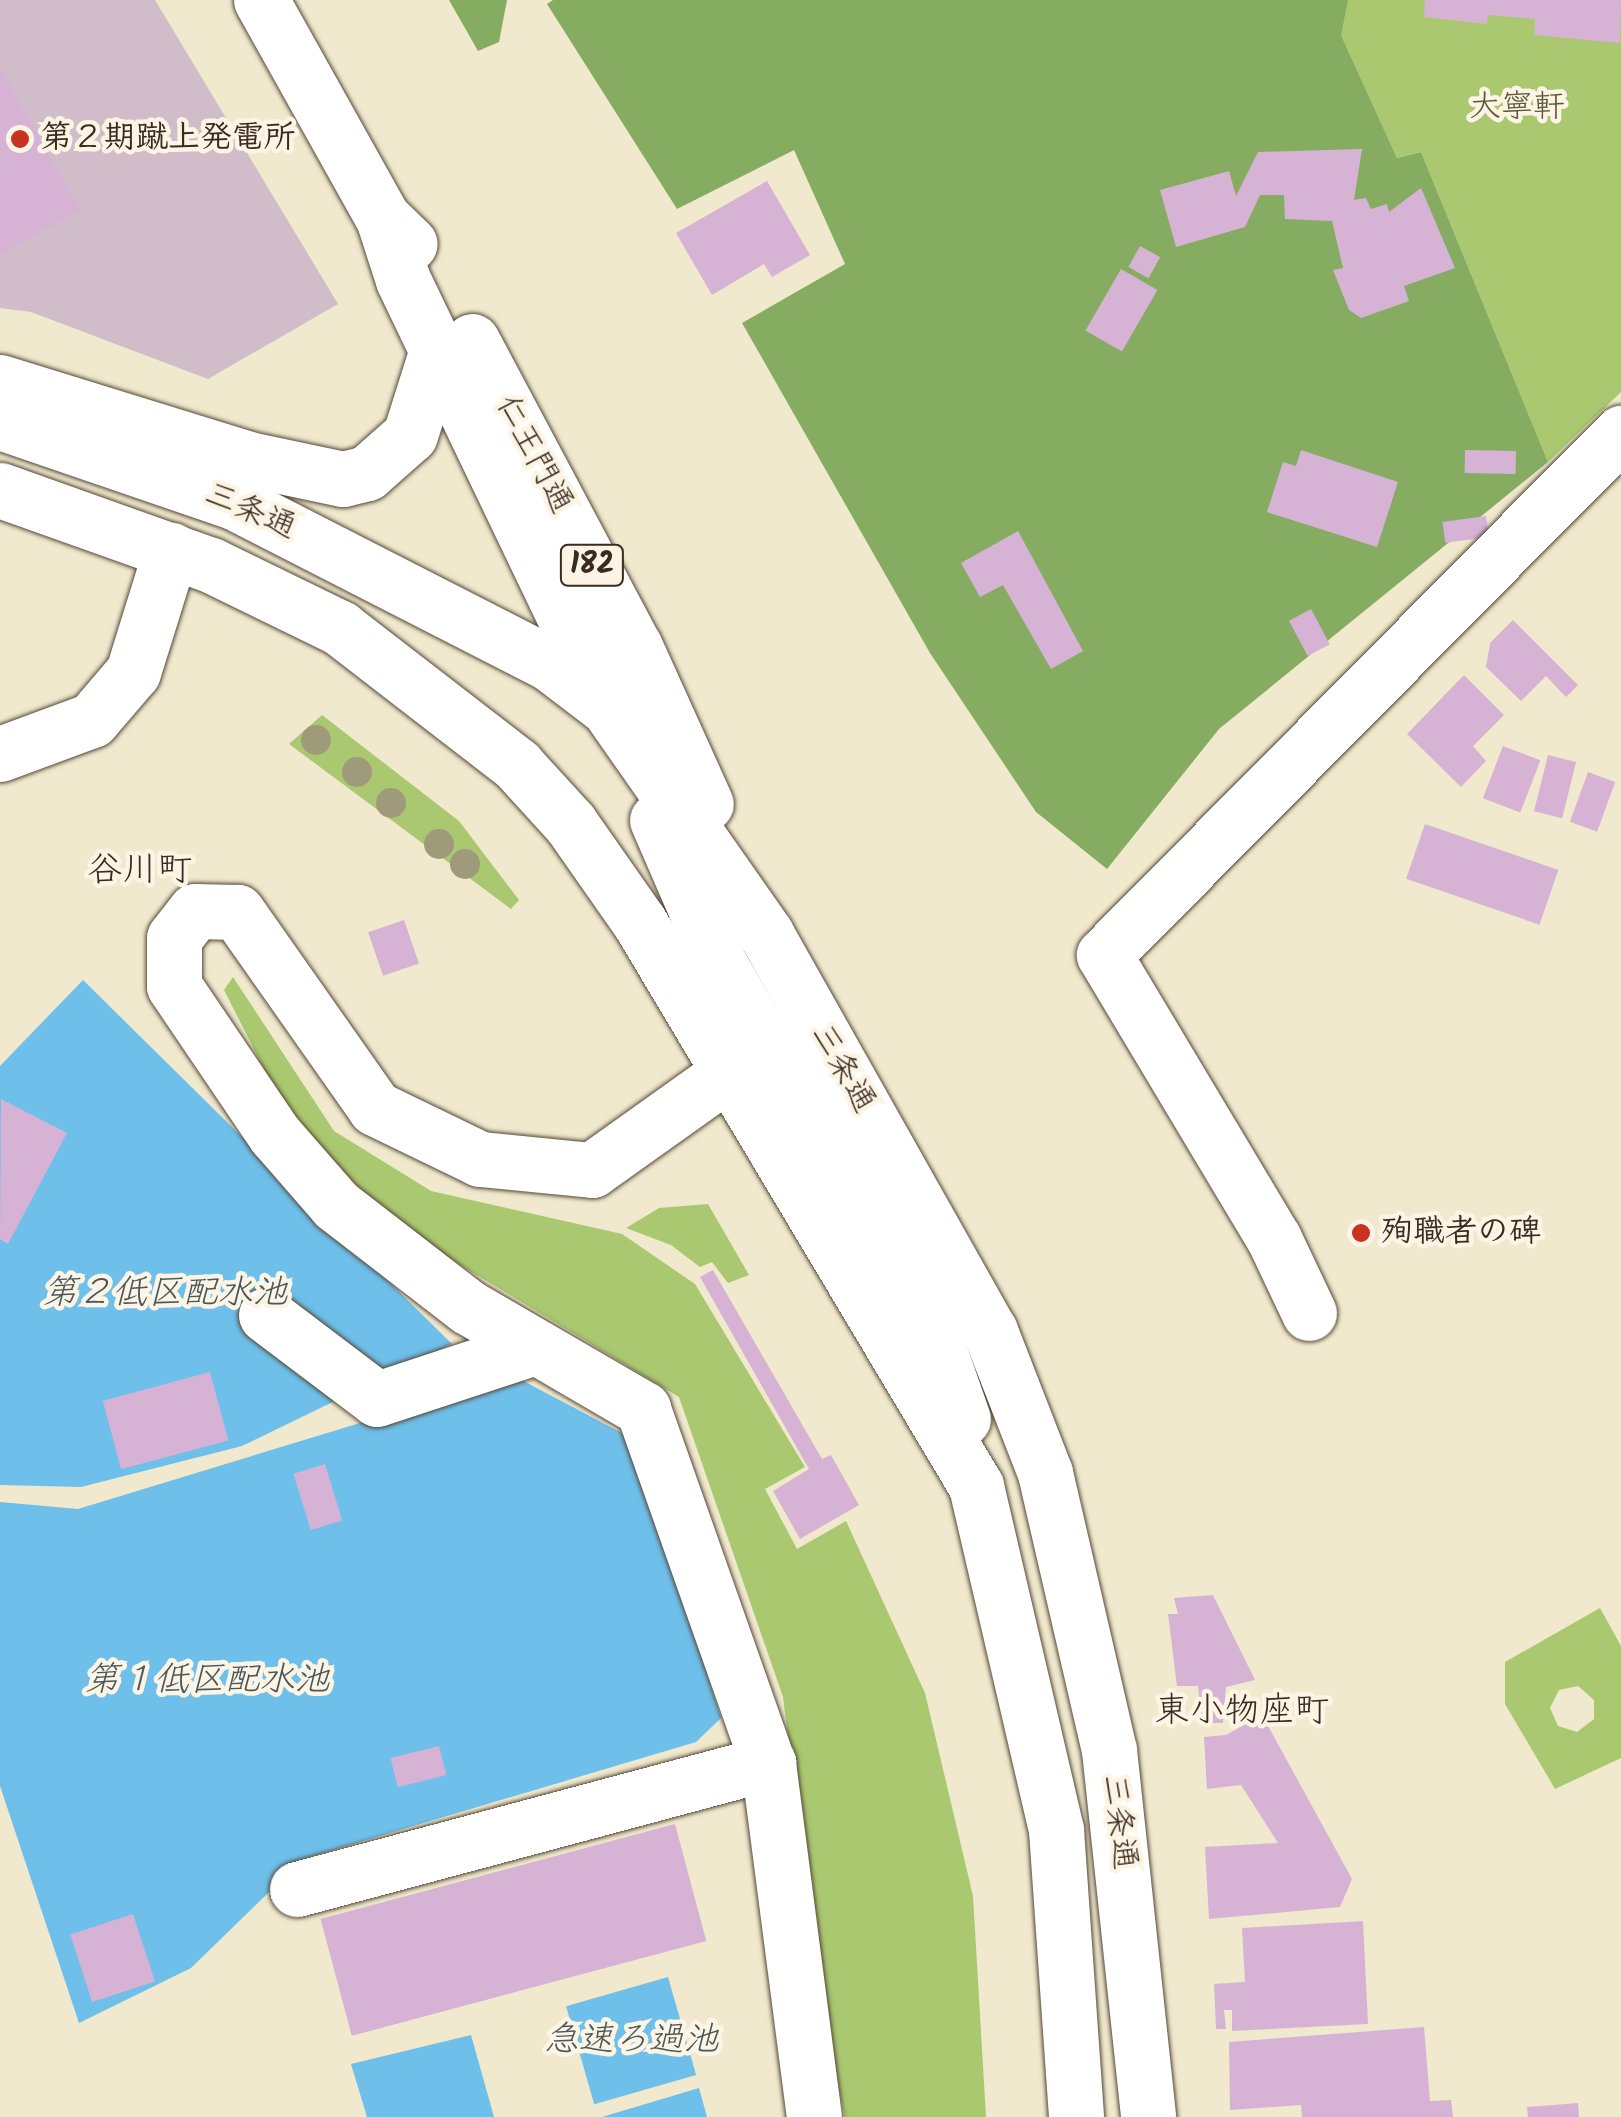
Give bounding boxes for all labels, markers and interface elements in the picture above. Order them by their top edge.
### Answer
park label: 大寧軒 [1469,89,1565,127]
place label: 第２期蹴上発電所 [40,120,296,158]
marker: 第２期蹴上発電所 [9,128,31,150]
street label: 仁王門通 [486,389,580,521]
street label: 三条通 [198,476,302,548]
road number: 182 [560,540,624,590]
district label: 谷川町 [88,850,192,892]
street label: 三条通 [801,1018,883,1120]
place label: 殉職者の碑 [1381,1214,1541,1252]
marker: 殉職者の碑 [1350,1222,1372,1244]
water label: 第２低区配水池 [43,1273,287,1315]
water label: 第１低区配水池 [85,1660,329,1702]
district label: 東小物座町 [1155,1691,1329,1733]
street label: 三条通 [1093,1772,1143,1872]
water label: 急速ろ過池 [544,2020,718,2062]

